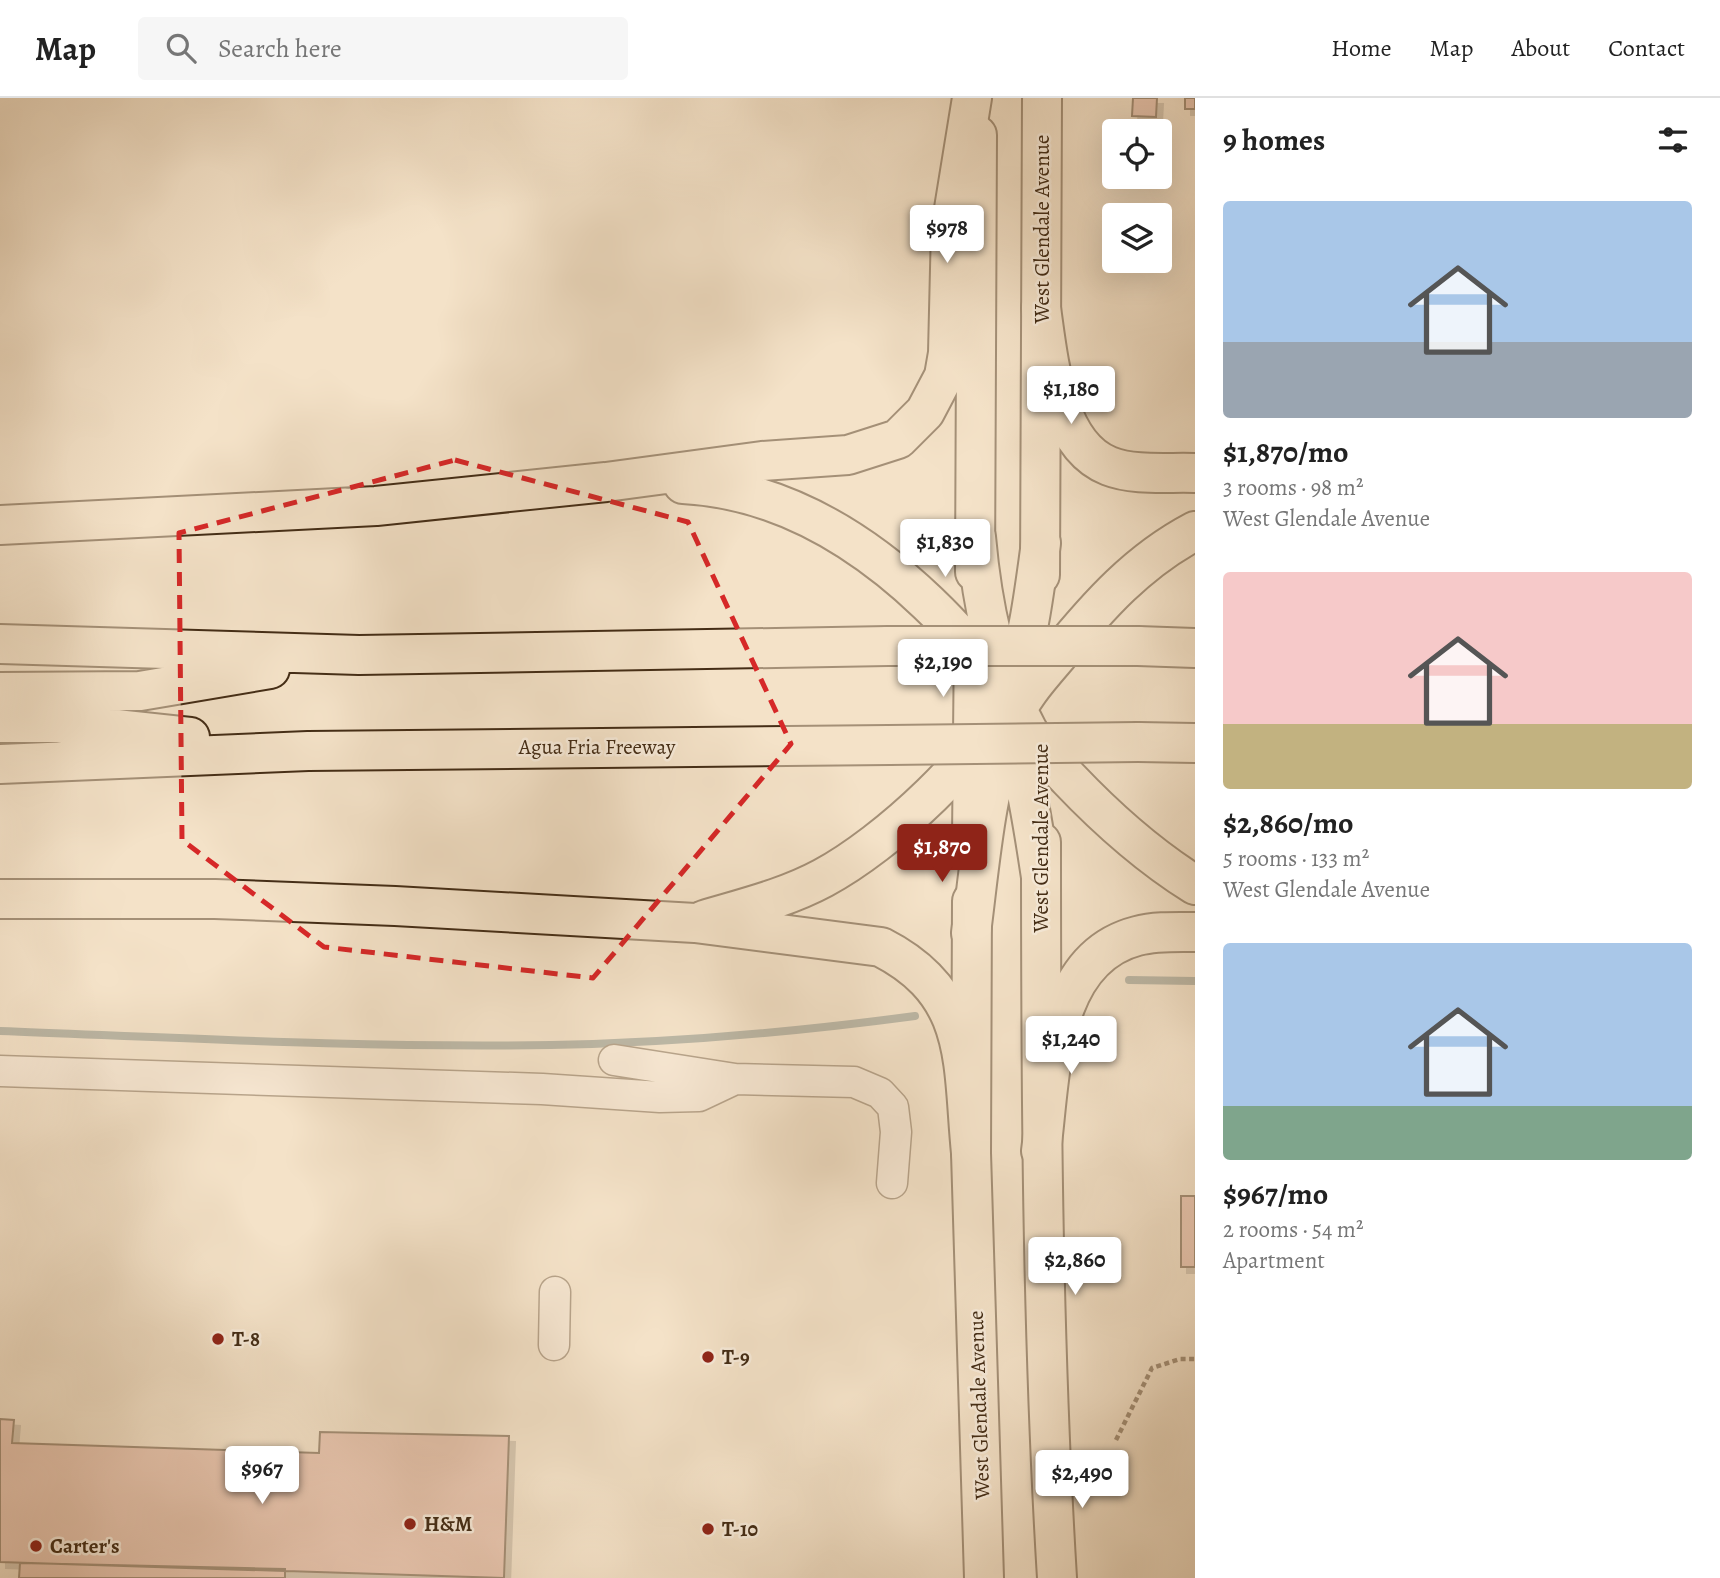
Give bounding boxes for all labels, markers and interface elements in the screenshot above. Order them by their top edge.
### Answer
search box [138,17,628,80]
text: Map [35,26,96,71]
icon: search [162,29,200,67]
text: Search here [218,31,342,66]
text: Home [1331,32,1392,64]
text: Map [1430,32,1474,64]
text: About [1512,32,1570,64]
text: Contact [1608,32,1685,64]
map controls [1102,119,1172,273]
button: locate [1102,119,1172,189]
text: 9 homes [1223,120,1325,160]
icon: filters [1654,121,1692,159]
street label: West Glendale Avenue [1028,134,1056,325]
button: layers [1102,203,1172,273]
pin: $978 [906,206,988,265]
text: $978 [926,212,968,243]
icon: home [1395,247,1521,373]
pin: $1,180 [1014,366,1128,426]
text: $1,180 [1043,373,1099,404]
text: $1,870/mo [1223,432,1349,472]
text: 3 rooms · 98 m² [1223,472,1364,503]
text: West Glendale Avenue [1223,503,1430,534]
pin: $1,830 [888,519,1002,579]
text: $1,830 [916,526,974,557]
icon: home [1395,618,1521,744]
pin: $2,190 [886,640,1000,699]
text: $2,190 [914,646,972,677]
street label: Agua Fria Freeway [518,733,676,761]
street label: West Glendale Avenue [1027,743,1055,934]
text: $2,860/mo [1223,803,1354,843]
pin: $1,870 [885,824,999,884]
text: $1,870 [913,831,971,862]
text: 5 rooms · 133 m² [1223,843,1369,874]
text: West Glendale Avenue [1223,874,1430,905]
icon: home [1395,989,1521,1115]
pin: $1,240 [1014,1016,1128,1076]
text: $1,240 [1042,1023,1100,1054]
text: $967/mo [1223,1174,1328,1214]
text: 2 rooms · 54 m² [1223,1214,1364,1245]
pin: $2,860 [1018,1238,1132,1297]
text: $2,860 [1044,1244,1106,1275]
text: Apartment [1223,1245,1325,1276]
street label: West Glendale Avenue [962,1310,996,1501]
place label: T-8 [232,1325,260,1353]
marker: T-8 [210,1331,226,1347]
place label: T-9 [722,1343,750,1371]
marker: T-9 [700,1349,716,1365]
pin: $967 [221,1446,303,1506]
pin: $2,490 [1025,1450,1139,1510]
text: $967 [241,1453,283,1484]
text: $2,490 [1051,1457,1113,1488]
place label: H&M [424,1510,473,1538]
place label: T-10 [722,1515,758,1543]
marker: H&M [402,1516,418,1532]
marker: T-10 [700,1521,716,1537]
place label: Carter's [50,1532,119,1560]
marker: Carter's [28,1538,44,1554]

